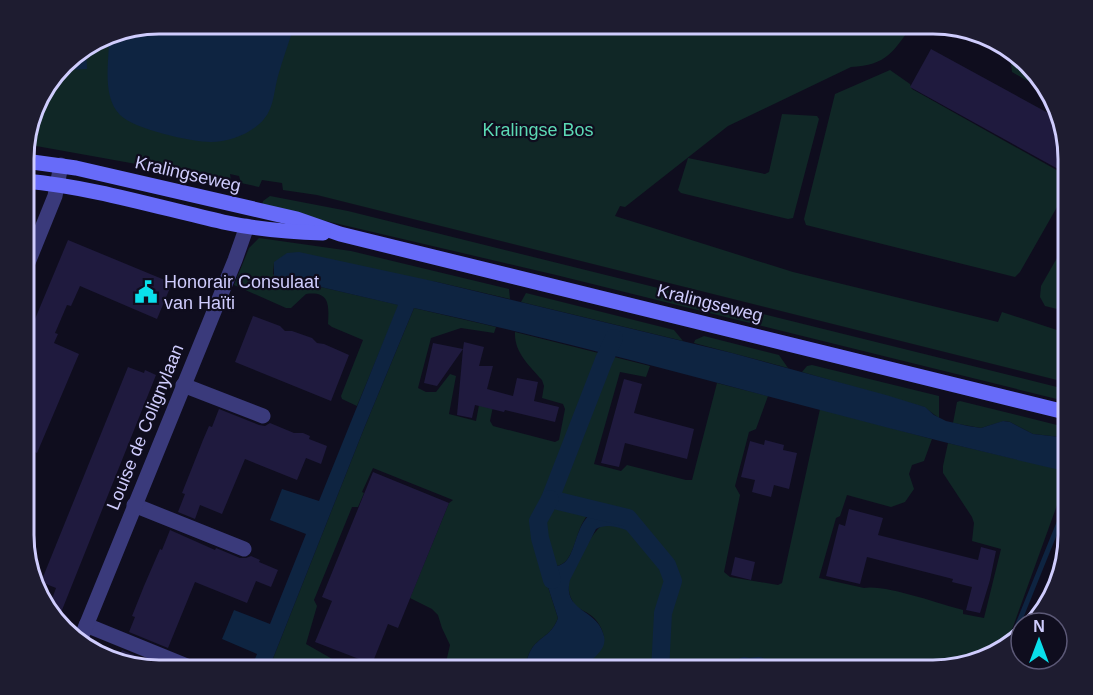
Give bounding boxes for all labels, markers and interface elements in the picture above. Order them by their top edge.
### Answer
park label: Kralingse Bos [482,120,594,140]
street label: Kralingseweg [133,152,243,196]
place label: Honorair Consulaat van Haïti [164,272,319,313]
public building icon: Honorair Consulaat van Haïti [133,279,159,305]
street label: Kralingseweg [655,280,765,326]
street label: Louise de Colignylaan [103,341,187,513]
north arrow [1009,611,1069,671]
text: N [1033,618,1045,635]

